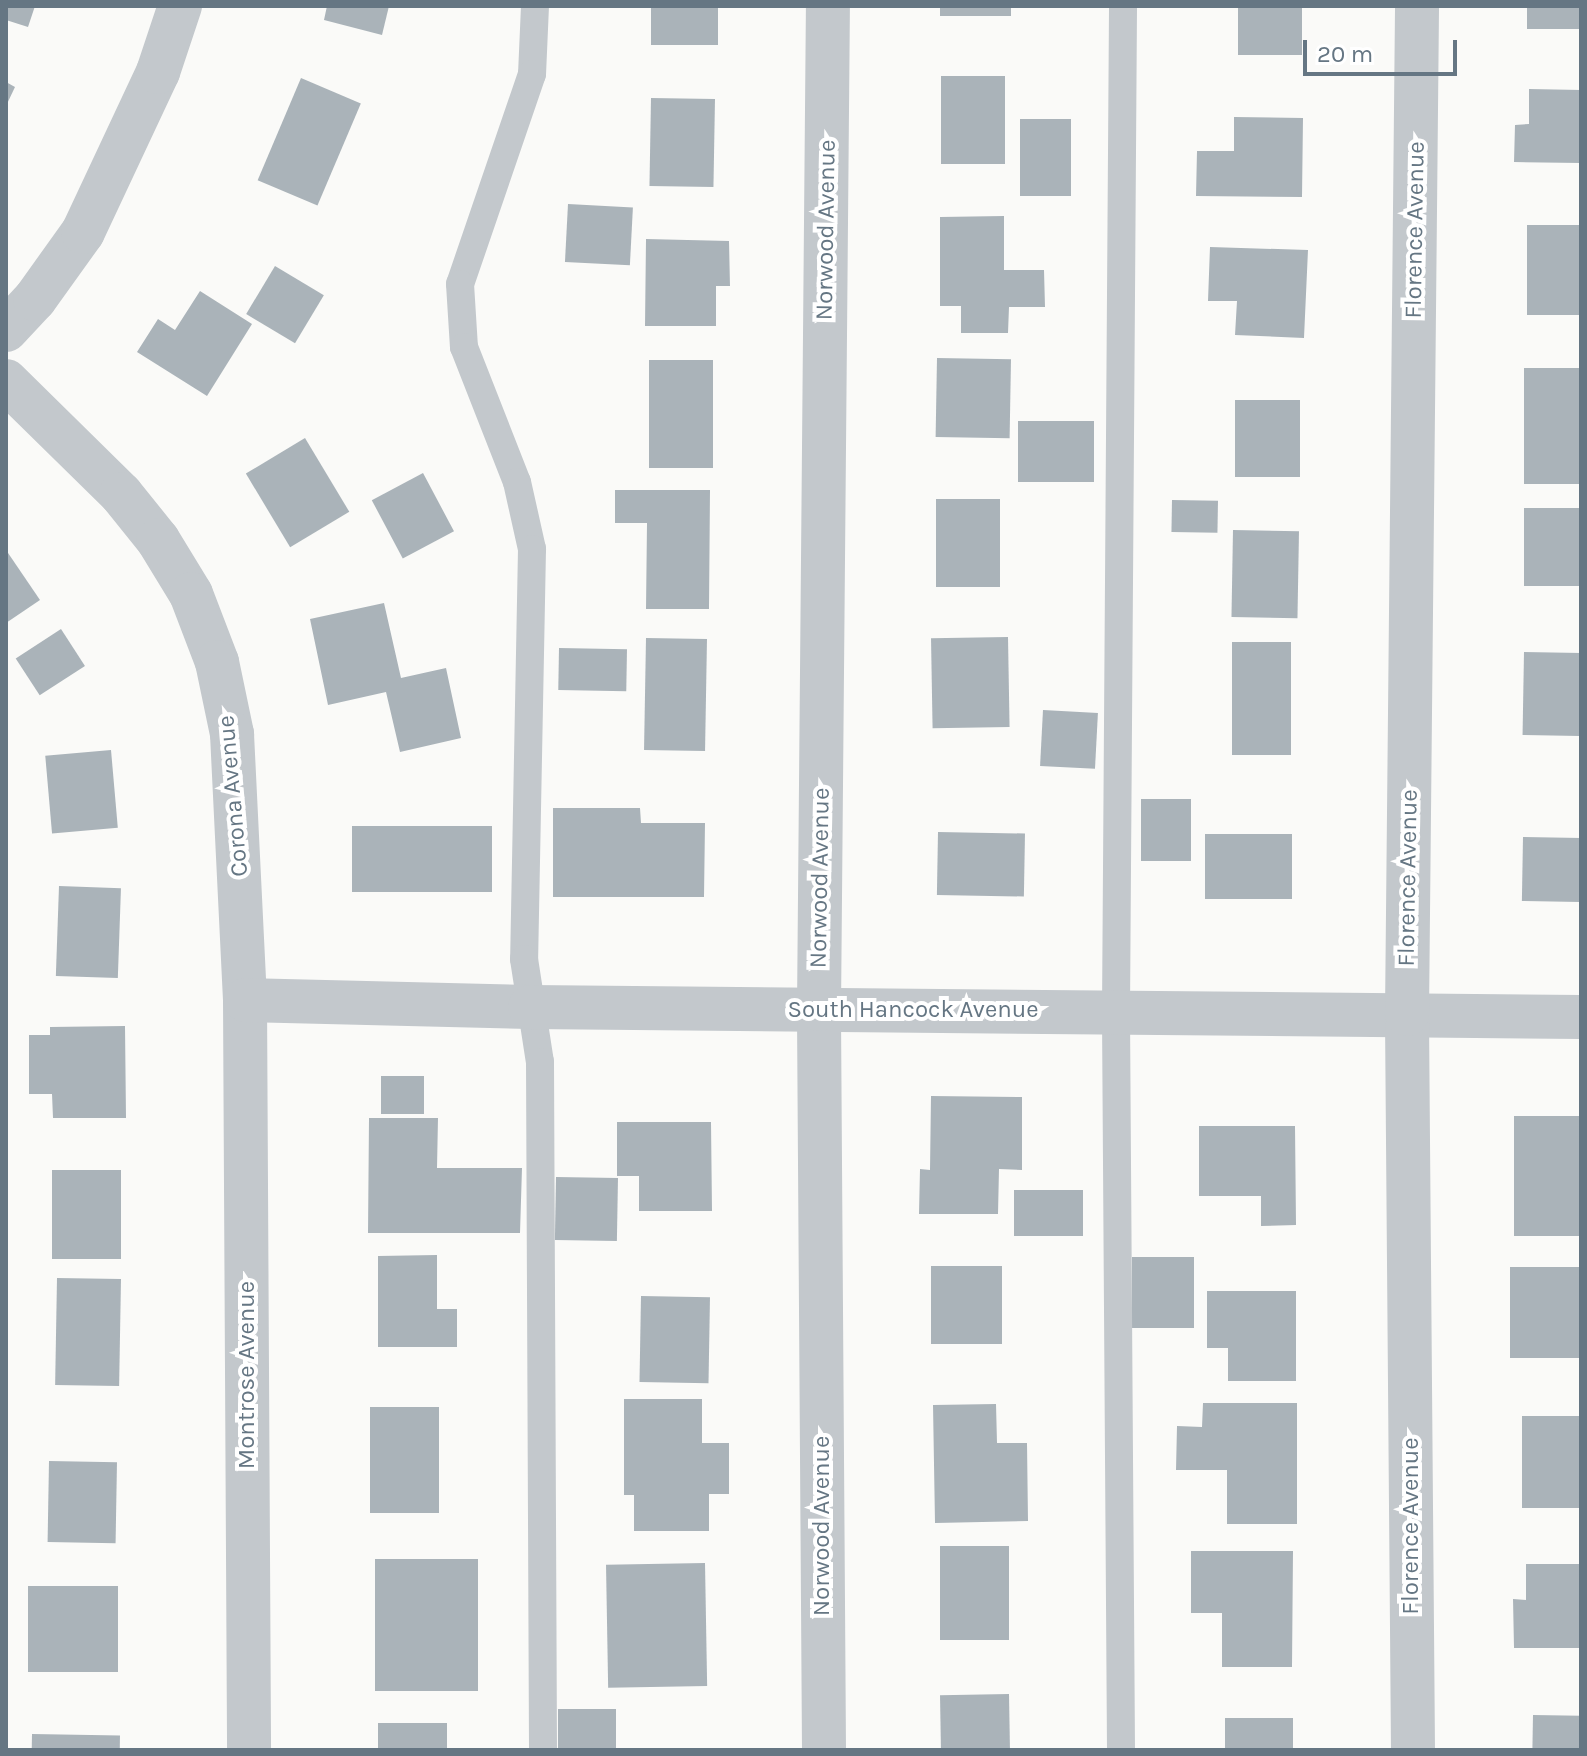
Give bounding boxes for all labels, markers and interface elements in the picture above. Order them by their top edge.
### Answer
scale bar [1307,24,1461,74]
text: 20 m [1317,40,1373,68]
street label: Norwood Avenue [810,139,842,321]
street label: Florence Avenue [1399,141,1431,319]
street label: Corona Avenue [212,714,254,878]
street label: Norwood Avenue [804,787,836,969]
street label: Florence Avenue [1392,789,1424,967]
street label: South Hancock Avenue [787,996,1039,1024]
street label: Montrose Avenue [233,1281,261,1469]
street label: Norwood Avenue [808,1436,836,1616]
street label: Florence Avenue [1397,1437,1425,1615]

